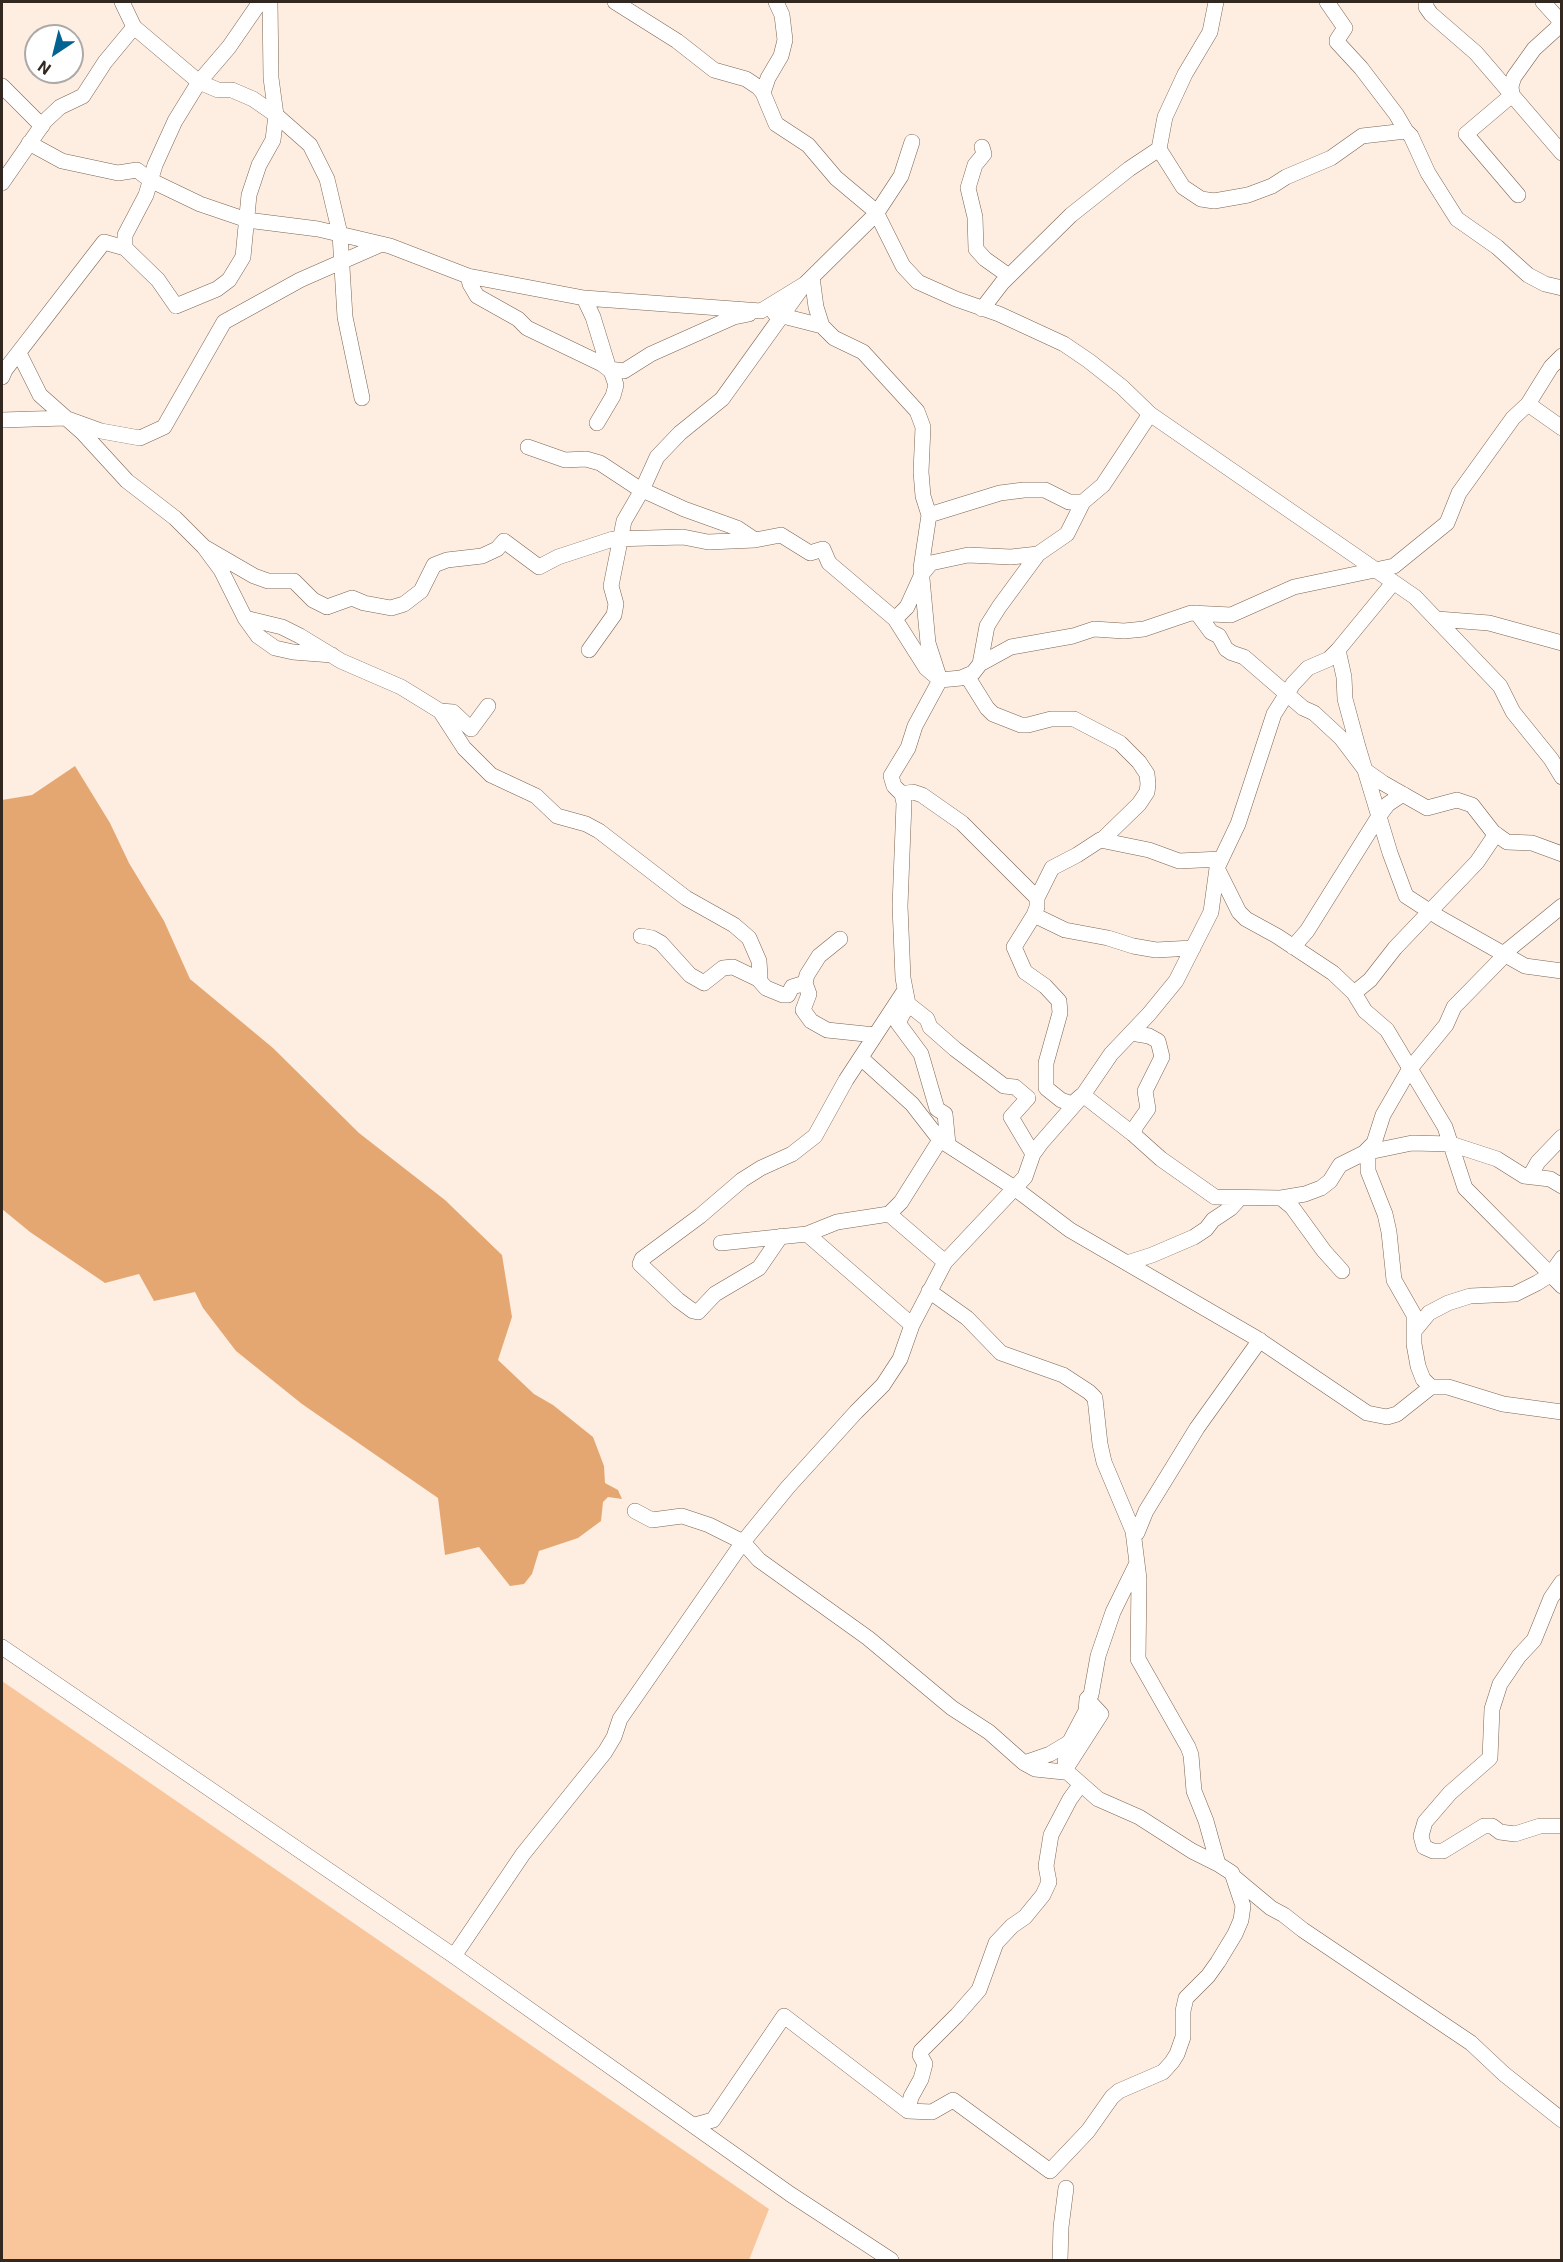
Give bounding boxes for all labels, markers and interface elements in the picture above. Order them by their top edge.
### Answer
north arrow [24,24,84,84]
text: N [34,56,55,79]

